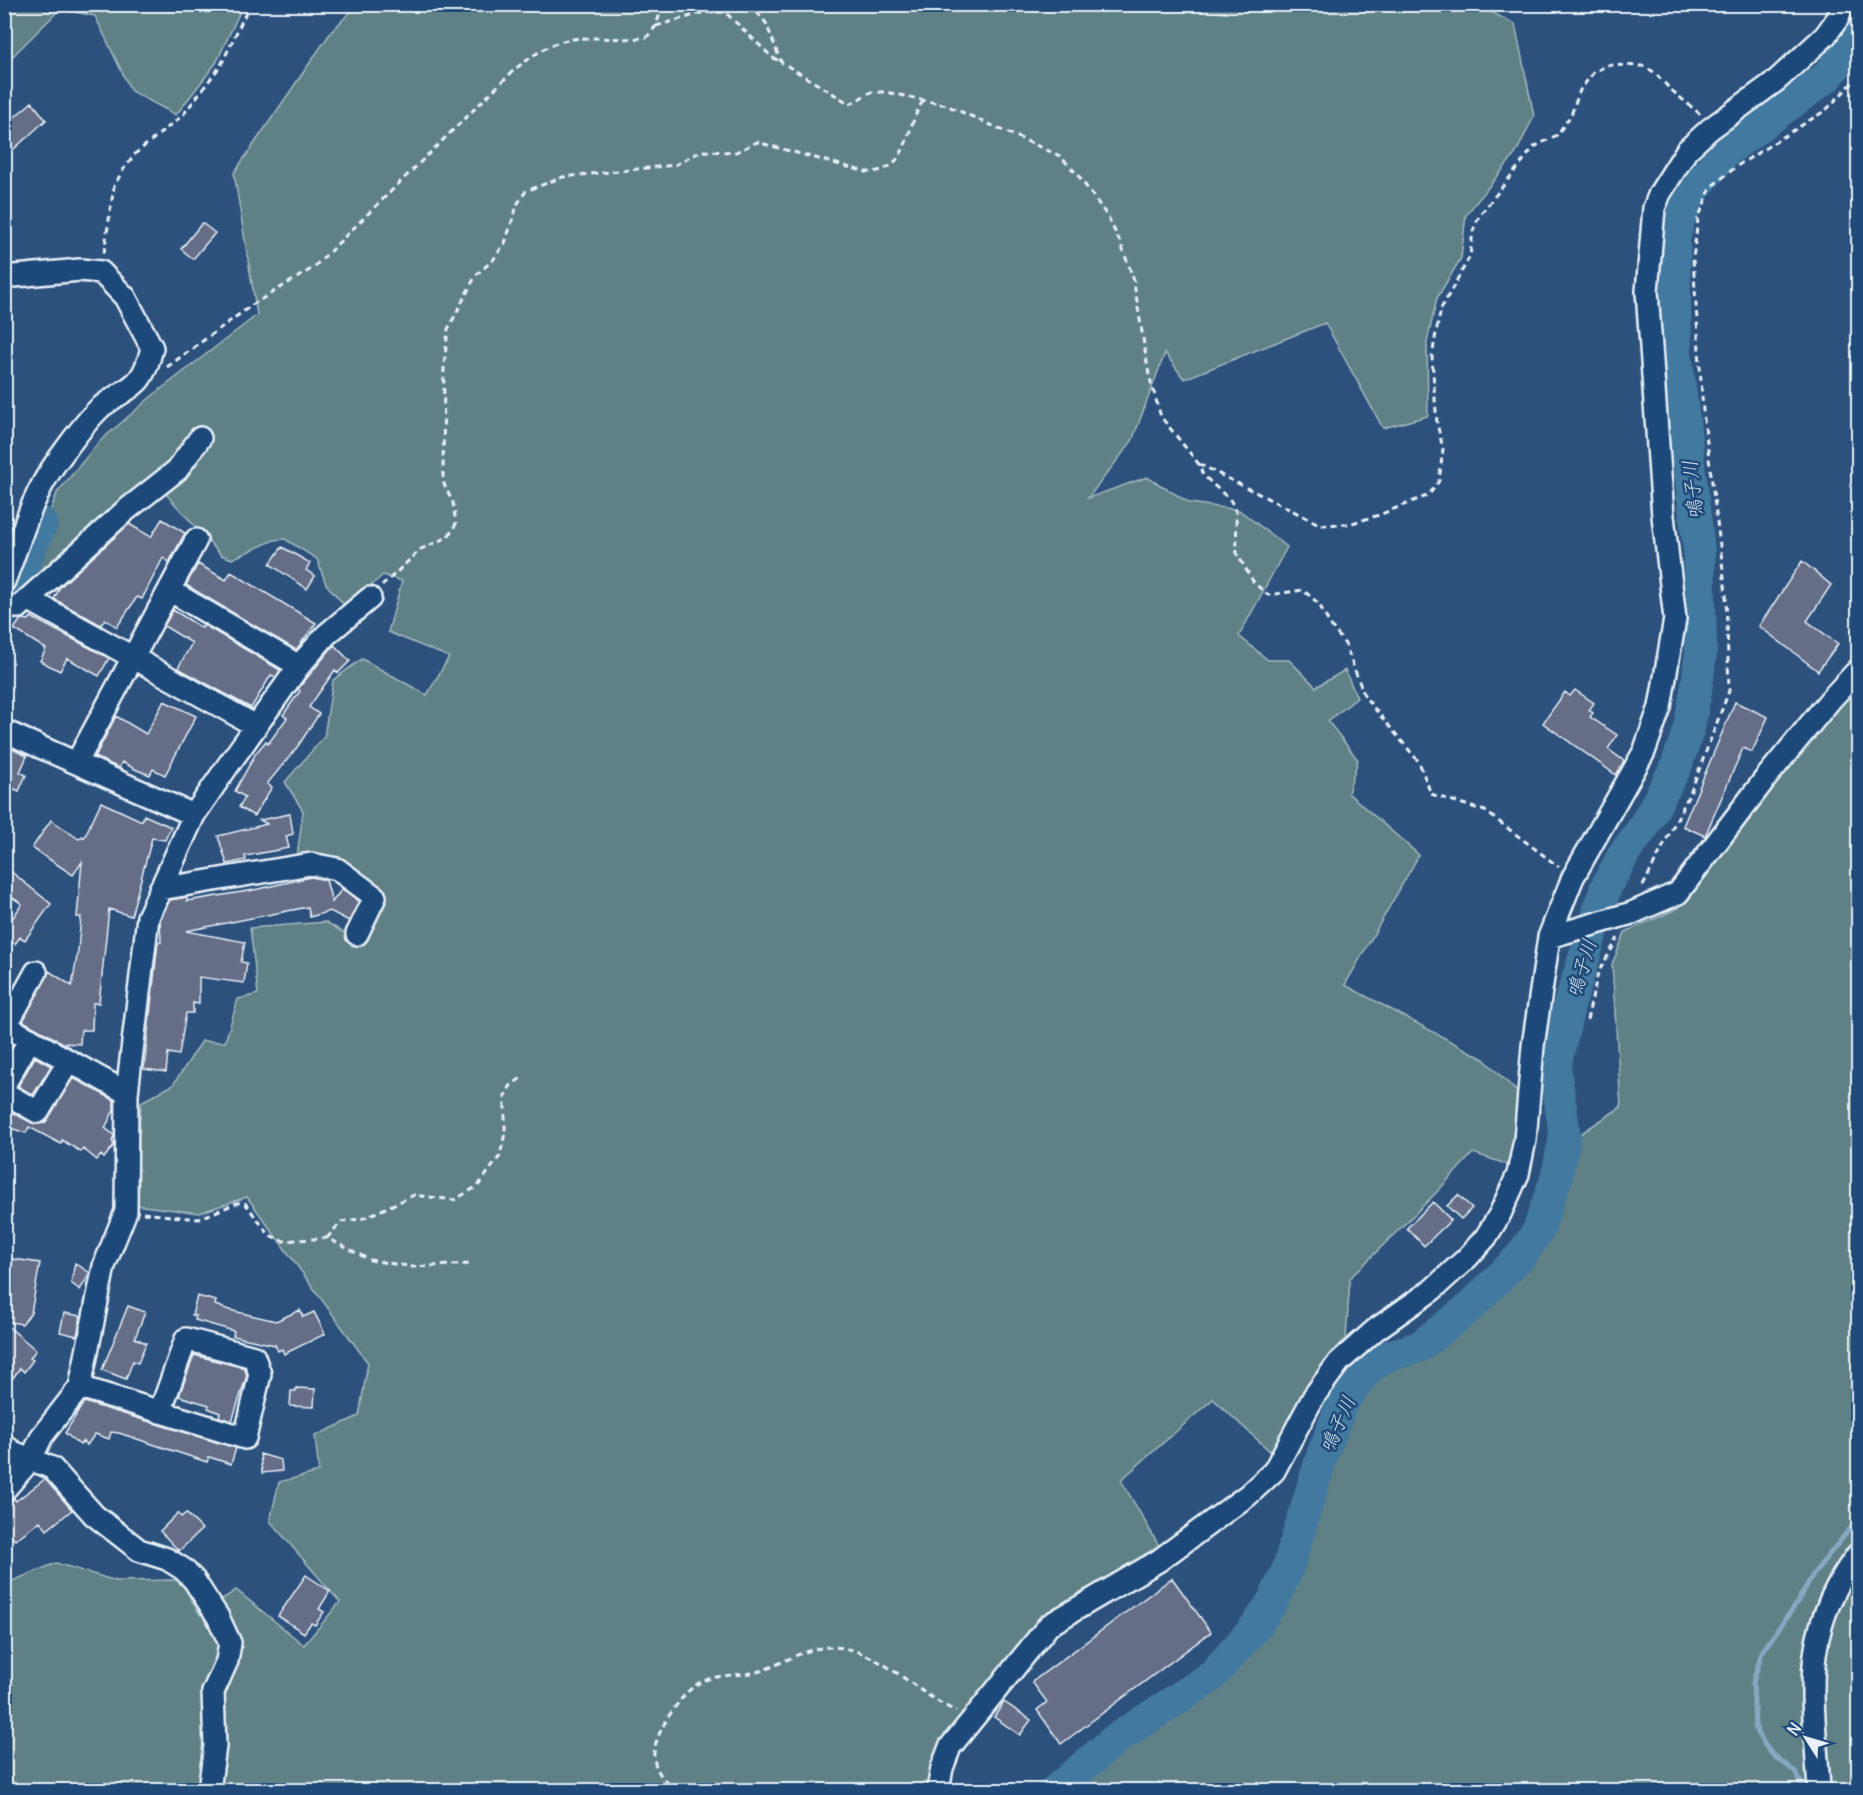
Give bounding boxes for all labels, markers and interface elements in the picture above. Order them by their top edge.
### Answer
water label: 鳴子川 [1676,459,1708,521]
water label: 鳴子川 [1560,936,1602,1000]
water label: 鳴子川 [1313,1392,1361,1456]
north arrow [1776,1708,1836,1768]
text: N [1783,1719,1805,1739]

